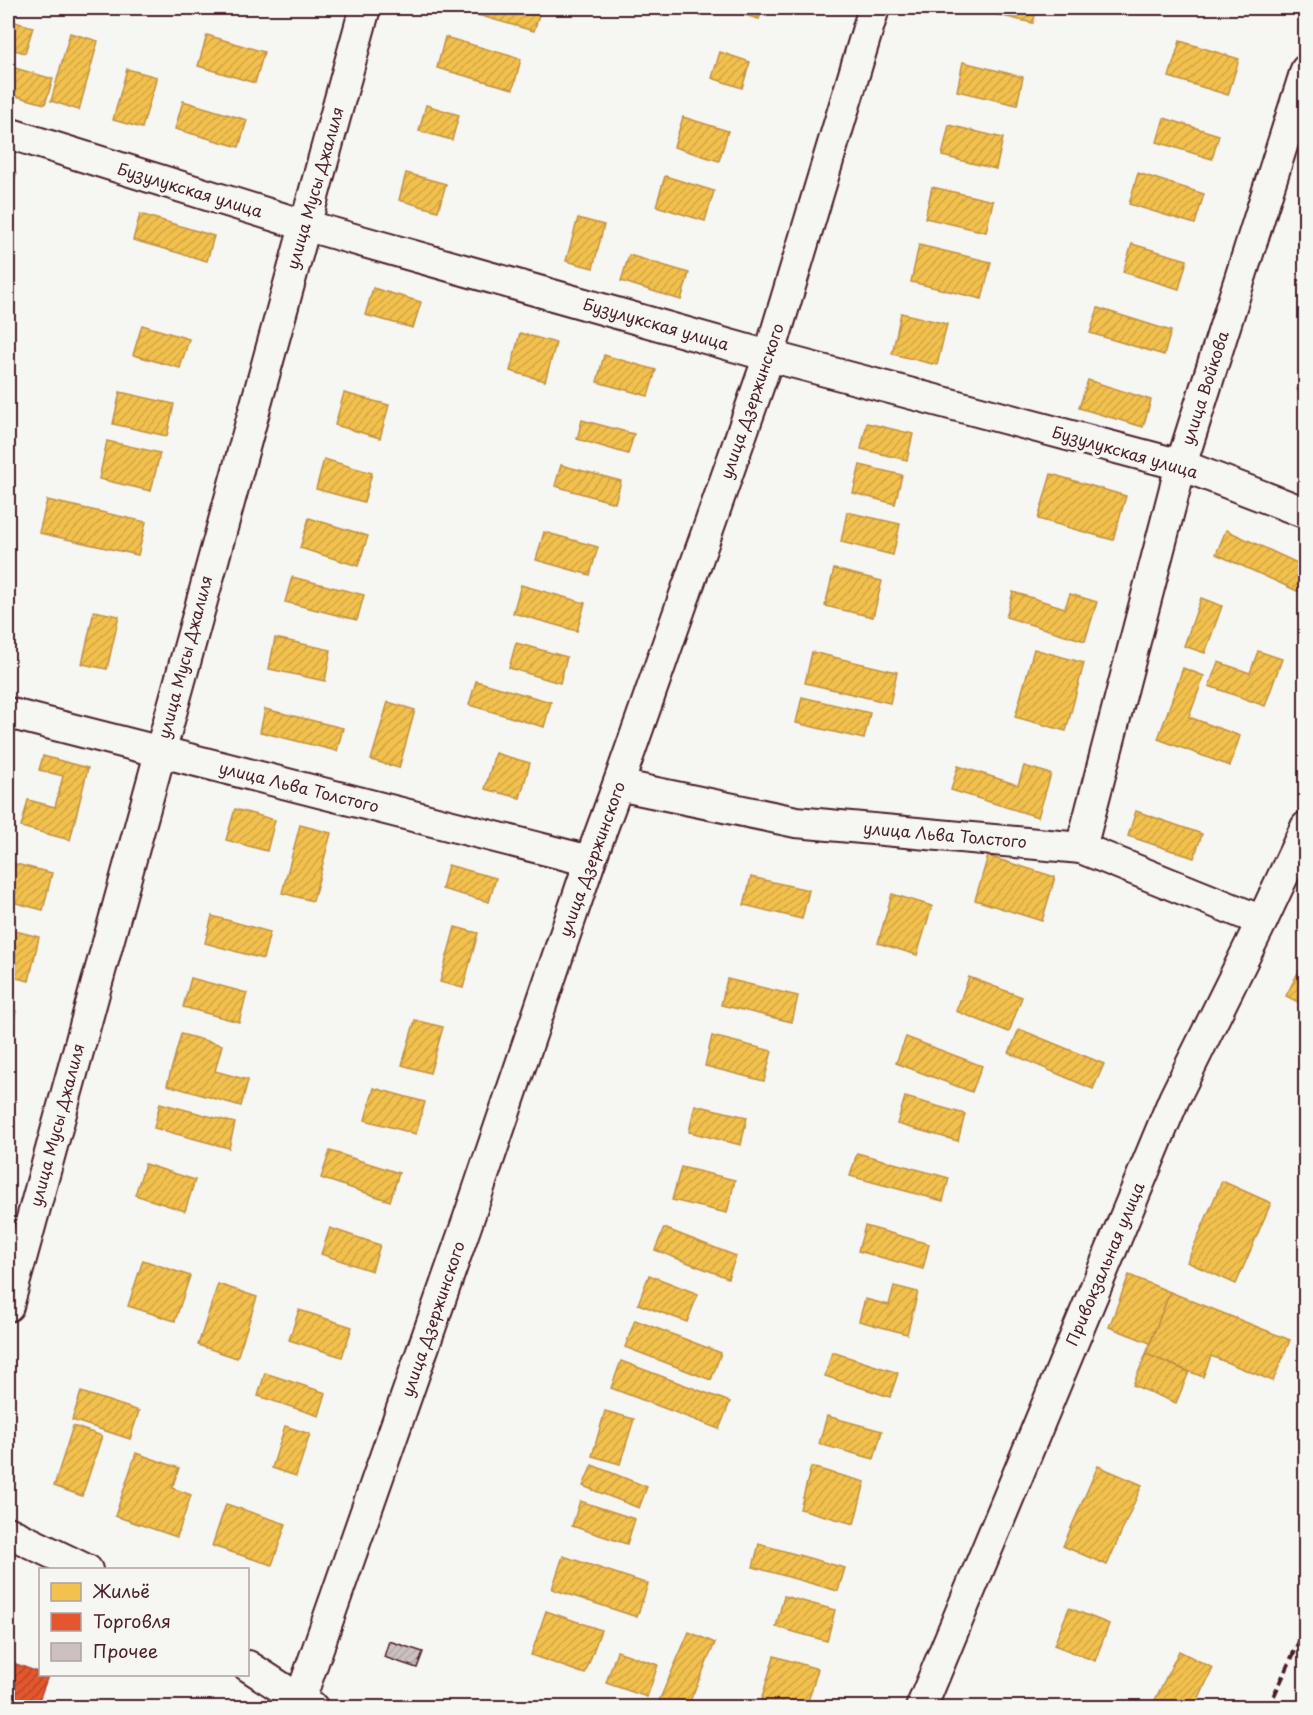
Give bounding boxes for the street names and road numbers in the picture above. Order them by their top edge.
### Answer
street label: улица Мусы Джалиля [279,104,349,272]
street label: Бузулукская улица [115,156,266,223]
street label: Бузулукская улица [580,291,732,355]
street label: улица Дзержинского [713,319,789,482]
street label: улица Войкова [1174,327,1234,448]
street label: Бузулукская улица [1049,419,1201,483]
street label: улица Мусы Джалиля [151,572,217,741]
street label: улица Льва Толстого [217,755,382,818]
street label: улица Дзержинского [552,778,630,940]
street label: улица Льва Толстого [862,815,1028,853]
street label: улица Мусы Джалиля [23,1040,89,1209]
street label: Привокзальная улица [1059,1178,1149,1349]
street label: улица Дзержинского [394,1237,470,1400]

